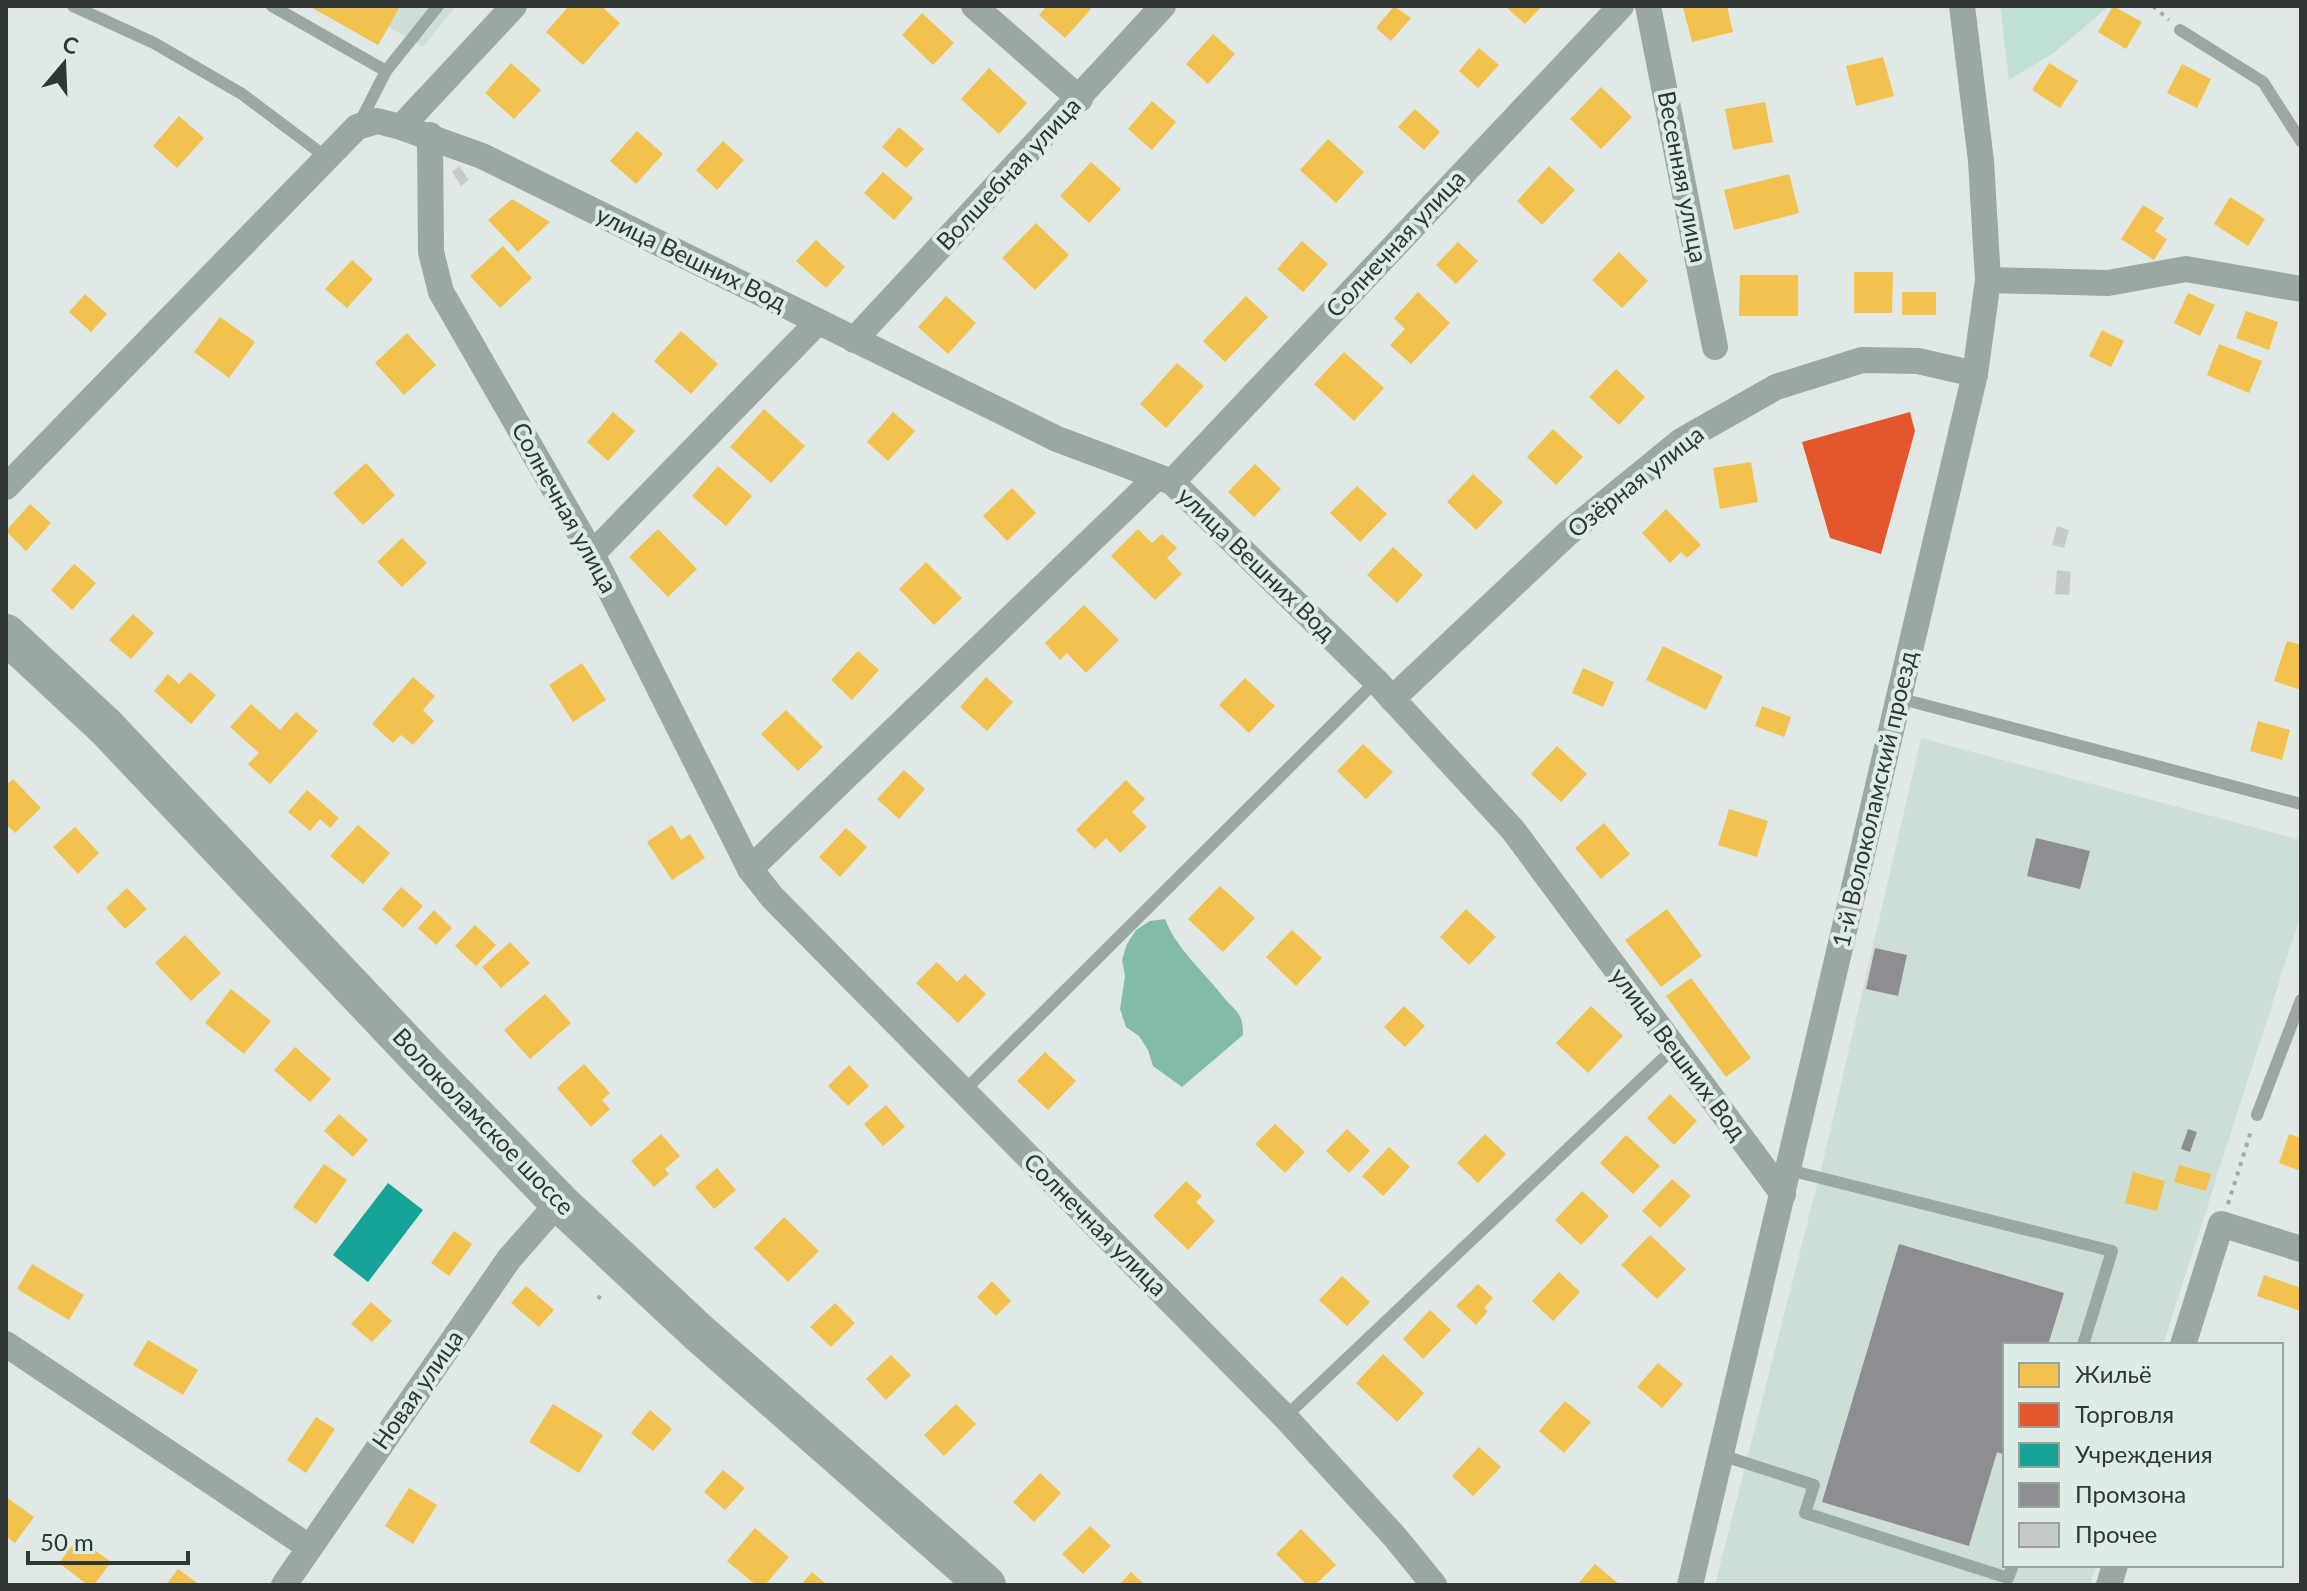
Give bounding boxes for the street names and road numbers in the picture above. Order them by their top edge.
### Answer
street label: Весенняя улица [1653,88,1714,265]
street label: Волшебная улица [930,91,1086,255]
street label: Солнечная улица [1319,163,1471,323]
street label: улица Вешних Вод [592,199,792,316]
street label: Солнечная улица [506,417,624,598]
street label: Озёрная улица [1561,419,1709,543]
street label: улица Вешних Вод [1172,480,1342,646]
street label: 1-й Волоколамский проезд [1825,647,1922,950]
street label: улица Вешних Вод [1605,961,1754,1145]
street label: Волоколамское шоссе [387,1021,581,1220]
street label: Солнечная улица [1018,1146,1174,1302]
street label: Новая улица [365,1324,468,1454]

